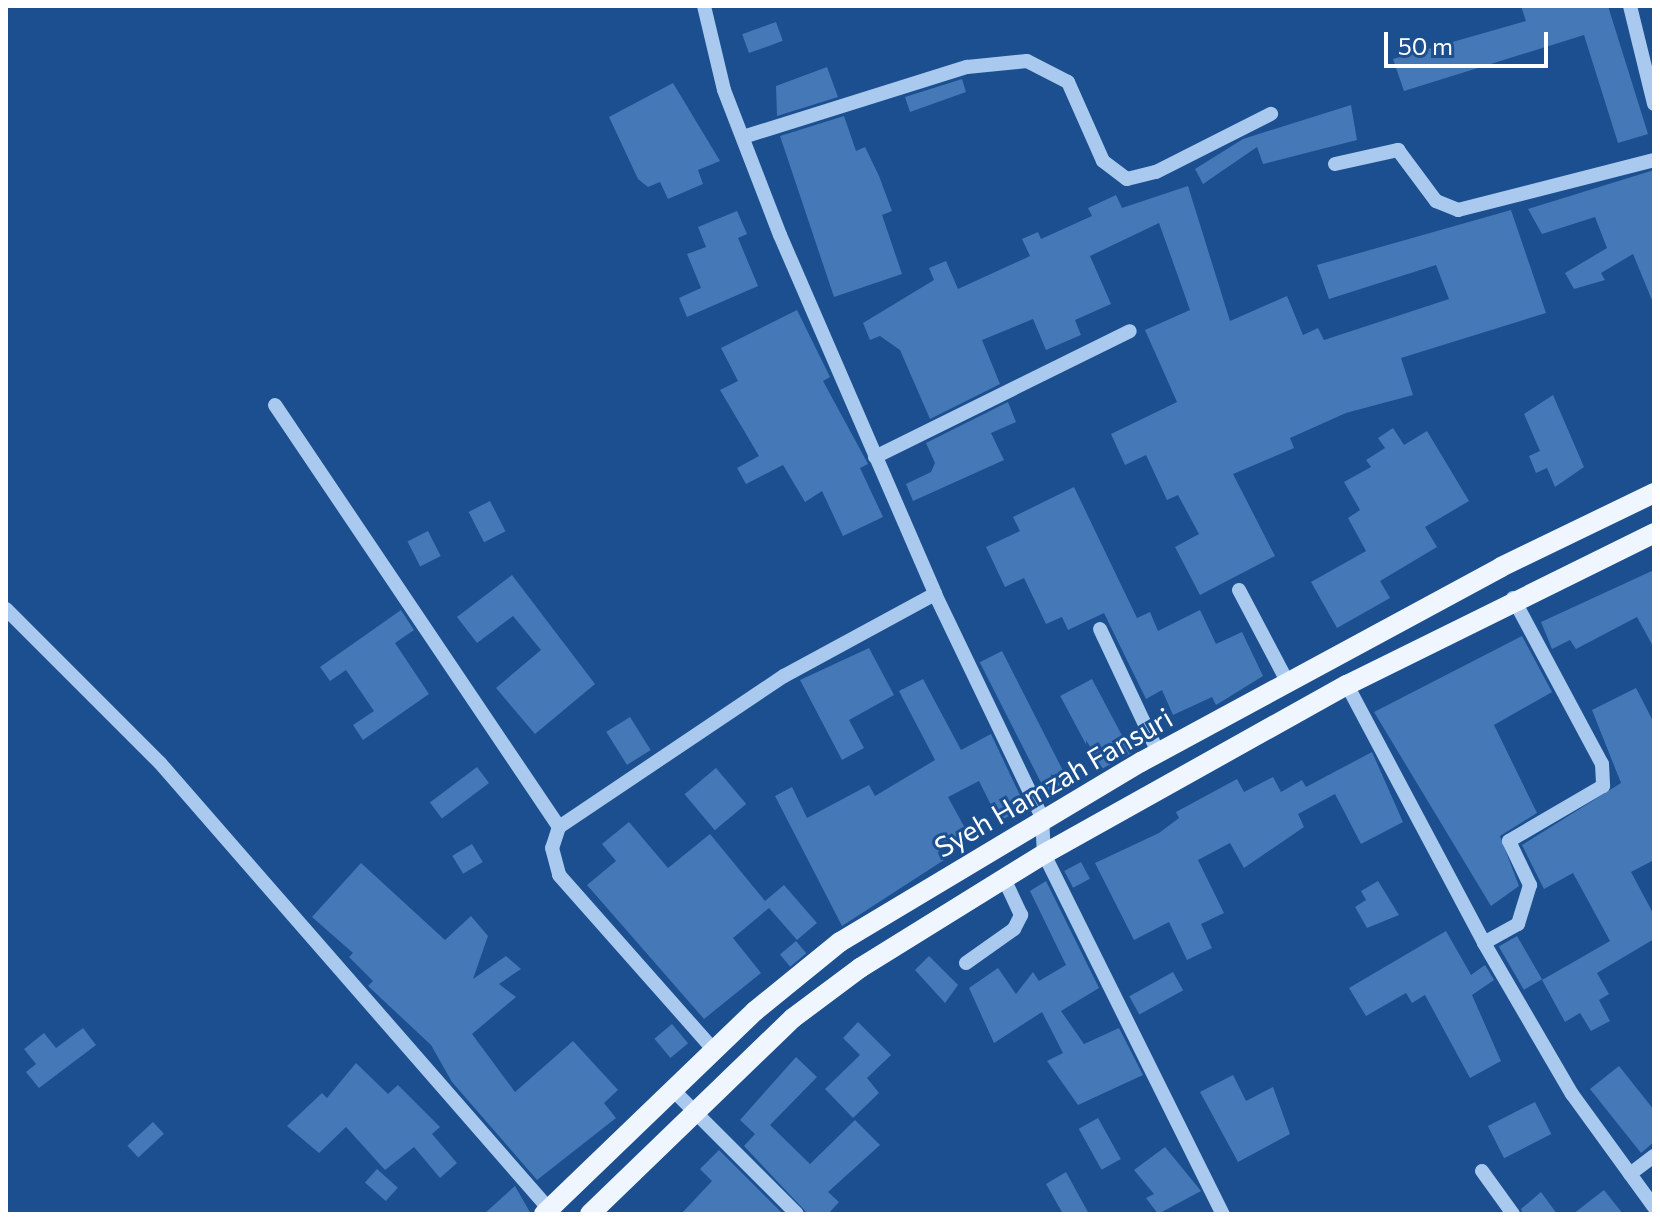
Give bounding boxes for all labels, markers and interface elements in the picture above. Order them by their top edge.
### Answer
scale bar [1388,16,1552,66]
text: 50 m [1398,31,1453,60]
street label: Syeh Hamzah Fansuri [928,700,1178,864]

